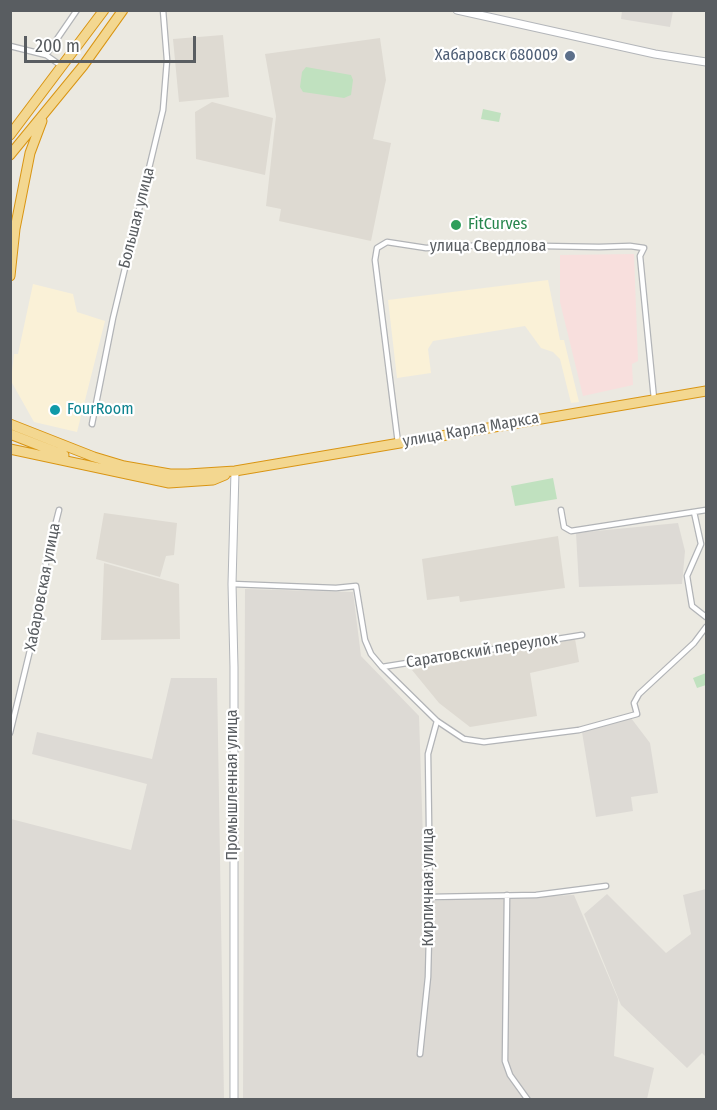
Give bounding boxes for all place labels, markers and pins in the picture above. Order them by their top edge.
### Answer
place label: Хабаровск 680009 [435,46,558,66]
marker: Хабаровск 680009 [563,49,577,63]
place label: FitCurves [468,215,527,235]
marker: FitCurves [449,218,463,232]
place label: FourRoom [67,400,133,420]
marker: FourRoom [48,403,62,417]

